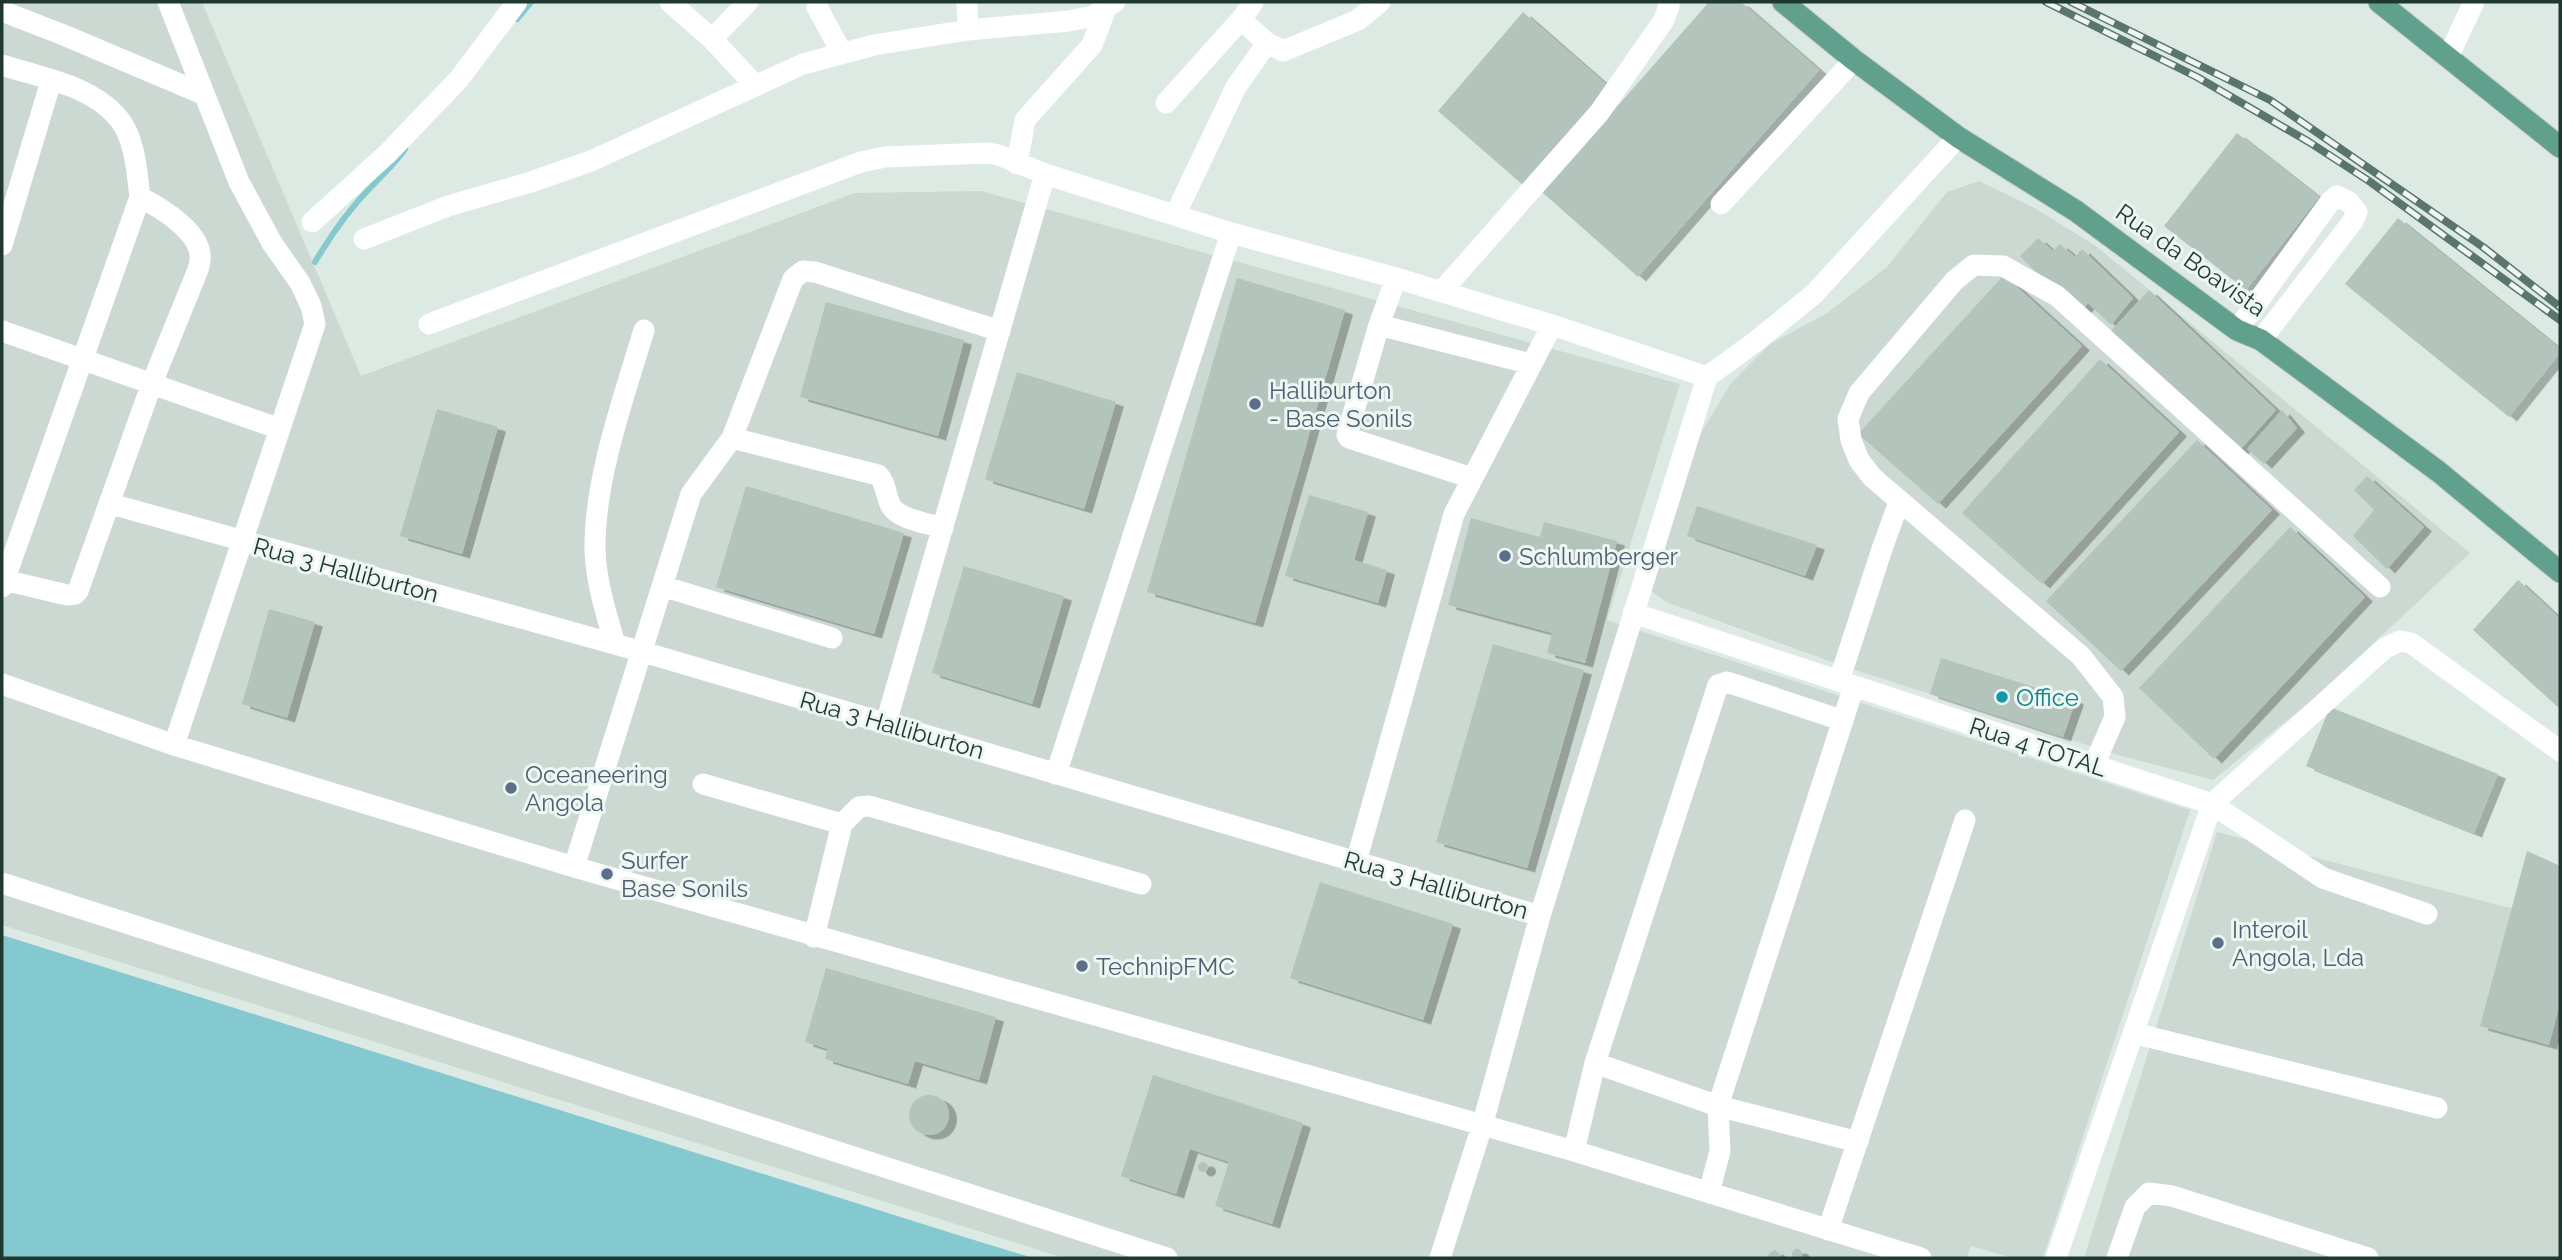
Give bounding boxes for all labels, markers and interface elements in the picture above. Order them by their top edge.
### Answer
street label: Rua da Boavista [2110,197,2272,323]
place label: Halliburton - Base Sonils [1269,376,1412,433]
marker: Halliburton - Base Sonils [1247,396,1263,412]
street label: Rua 3 Halliburton [250,531,442,609]
place label: Schlumberger [1519,542,1678,571]
marker: Schlumberger [1497,548,1513,564]
place label: Office [2016,683,2079,712]
street label: Rua 3 Halliburton [796,685,988,765]
marker: Office [1994,689,2010,705]
street label: Rua 4 TOTAL [1966,711,2110,783]
place label: Oceaneering Angola [525,760,668,817]
marker: Oceaneering Angola [503,780,519,796]
street label: Rua 3 Halliburton [1340,845,1532,925]
place label: Surfer Base Sonils [621,846,748,903]
marker: Surfer Base Sonils [599,866,615,882]
place label: Interoil Angola, Lda [2232,915,2364,972]
marker: Interoil Angola, Lda [2210,935,2226,951]
place label: TechnipFMC [1096,952,1235,981]
marker: TechnipFMC [1074,958,1090,974]

